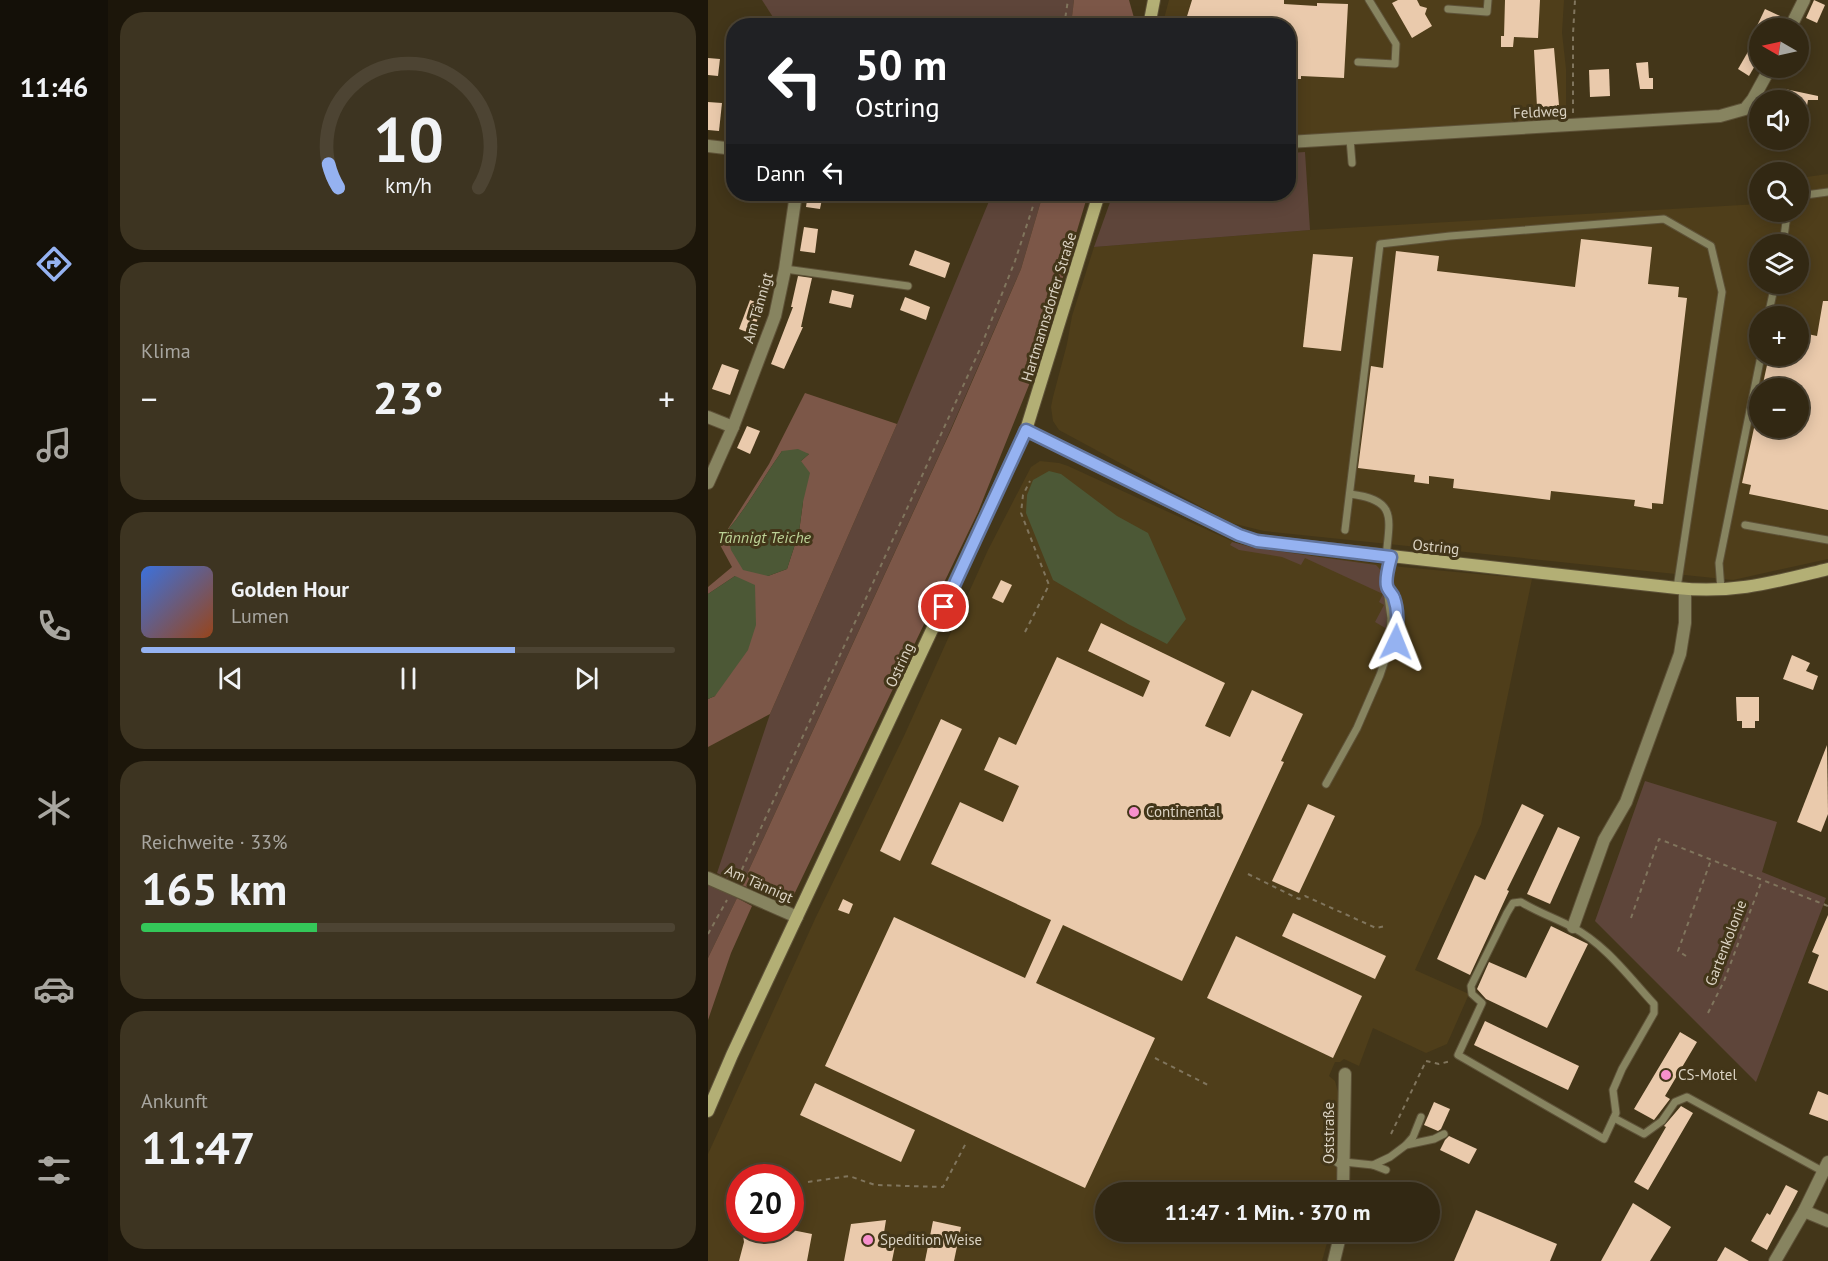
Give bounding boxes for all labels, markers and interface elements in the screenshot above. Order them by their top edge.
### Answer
north arrow [1749,18,1809,78]
map controls [1749,18,1809,438]
text: 50 m [855,37,947,92]
icon: left [756,42,834,120]
text: 11:46 [20,70,88,104]
text: Ostring [855,90,940,124]
button: sound [1749,90,1809,150]
text: 10 [373,98,443,179]
street label: Feldweg [1512,101,1568,122]
icon: left [817,156,850,189]
text: Dann [756,159,805,187]
button: search [1749,162,1809,222]
text: km/h [384,171,431,199]
street label: Hartmannsdorfer Straße [1017,230,1080,384]
button: layers [1749,234,1809,294]
icon: directions [33,243,75,285]
street label: Am Tännigt [738,270,777,345]
button: + [1749,306,1809,366]
text: Klima [141,338,191,364]
text: 23° [373,368,443,426]
text: − [141,377,158,420]
text: + [658,377,675,420]
button: − [1749,378,1809,438]
icon: music [33,424,75,466]
water label: Tännigt Teiche [717,527,812,547]
street label: Ostring [1412,535,1460,558]
text: Golden Hour [231,575,349,603]
pin [918,581,969,632]
icon: arrive [927,590,960,623]
text: Lumen [231,603,289,629]
icon: phone [33,605,75,647]
position arrow [1364,610,1428,674]
street label: Ostring [881,639,918,690]
icon: previous [214,662,247,695]
icon: pause [392,662,425,695]
icon: next [570,662,603,695]
icon: climate [33,787,75,829]
place label: Continental [1146,802,1221,821]
marker: Continental [1127,805,1141,819]
text: Reichweite · 33% [141,829,287,855]
text: 165 km [141,859,287,917]
street label: Am Tännigt [722,860,796,907]
street label: Gartenkolonie [1700,897,1751,988]
icon: car [33,968,75,1010]
place label: CS-Motel [1678,1065,1737,1084]
marker: CS-Motel [1659,1068,1673,1082]
text: Ankunft [141,1088,208,1114]
street label: Oststraße [1319,1102,1338,1164]
text: 11:47 [141,1118,255,1176]
icon: filters [33,1149,75,1191]
speed limit sign: 20 [726,1164,804,1242]
text: 11:47 · 1 Min. · 370 m [1164,1198,1371,1226]
place label: Spedition Weise [880,1230,982,1249]
marker: Spedition Weise [861,1233,875,1247]

